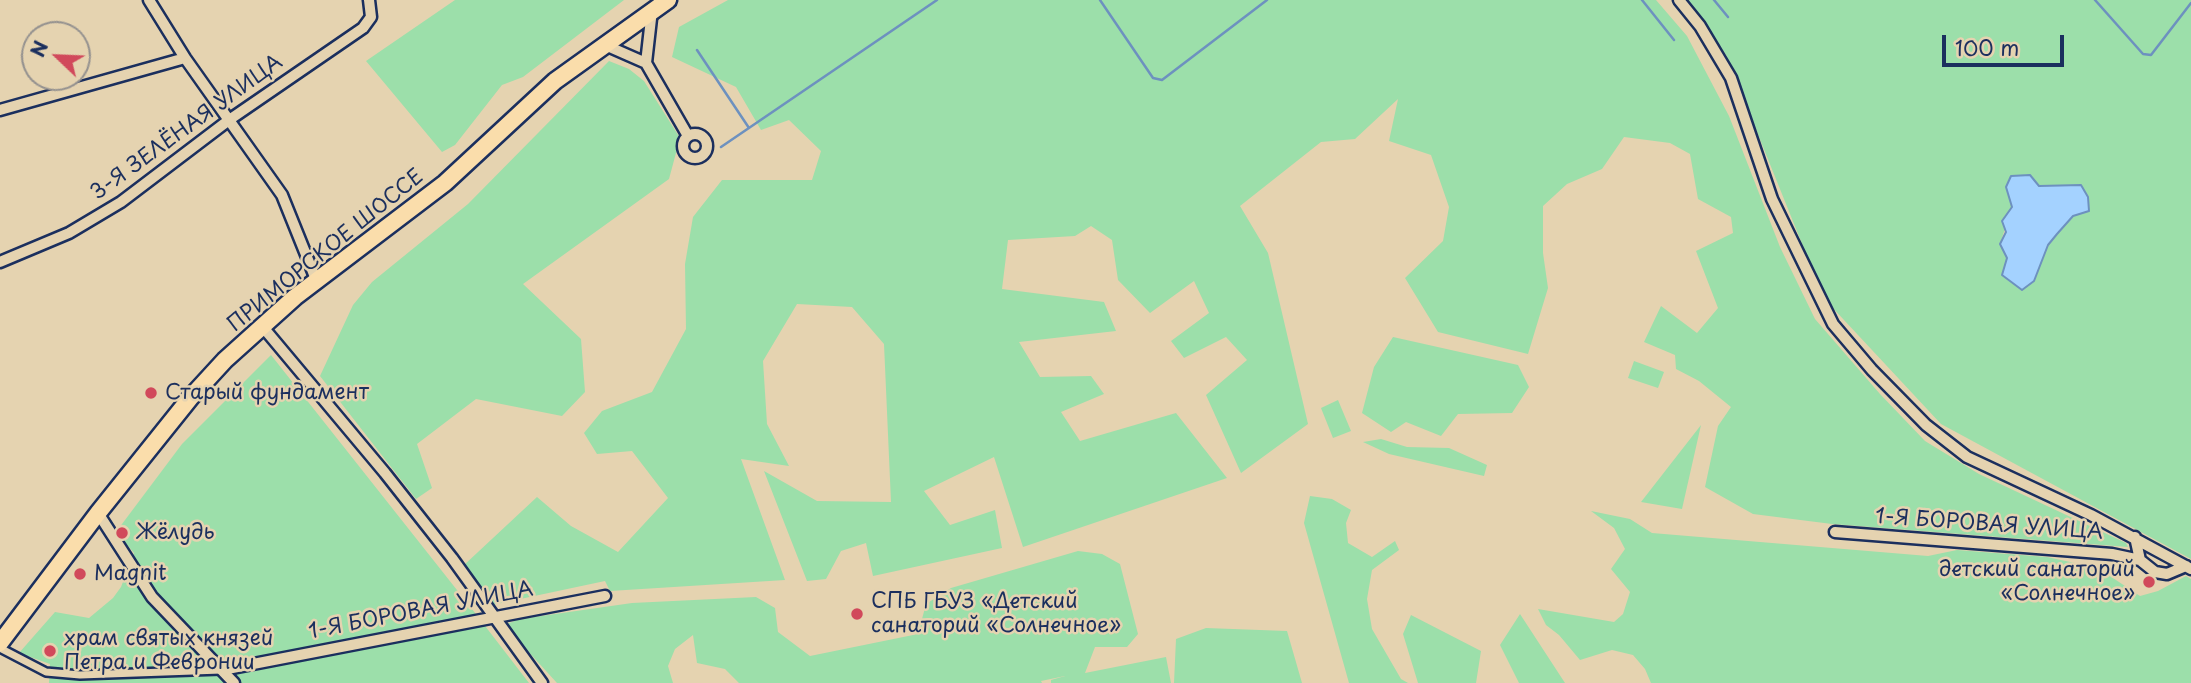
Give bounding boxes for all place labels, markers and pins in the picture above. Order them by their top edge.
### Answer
place label: Старый фундамент [165,380,369,406]
marker: Старый фундамент [143,385,159,401]
place label: Жёлудь [136,520,214,546]
marker: Жёлудь [114,525,130,541]
place label: детский санаторий «Солнечное» [1939,557,2135,607]
place label: Magnit [94,561,167,587]
marker: Magnit [72,566,88,582]
marker: детский санаторий «Солнечное» [2141,574,2157,590]
place label: СПБ ГБУЗ «Детский санаторий «Солнечное» [871,589,1121,639]
marker: СПБ ГБУЗ «Детский санаторий «Солнечное» [849,606,865,622]
place label: храм святых князей Петра и Февронии [64,626,273,676]
marker: храм святых князей Петра и Февронии [42,643,58,659]

